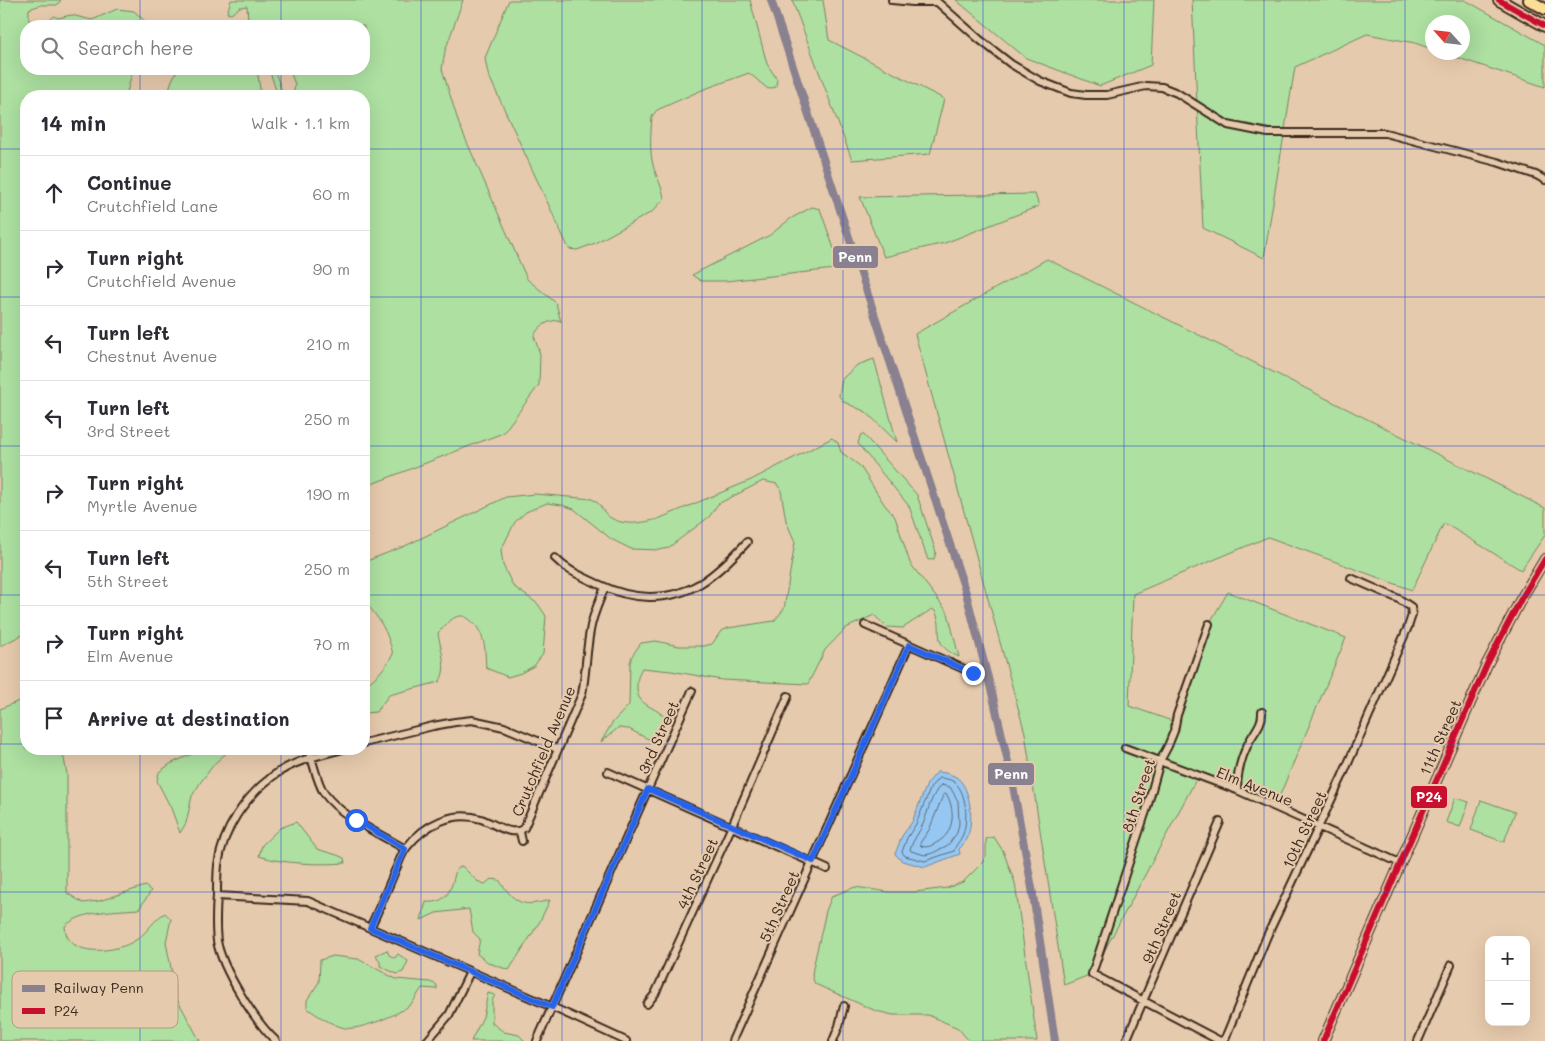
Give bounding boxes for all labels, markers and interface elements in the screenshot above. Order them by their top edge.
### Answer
north arrow [1425,15,1470,60]
search box [20,20,370,75]
icon: search [38,34,66,62]
text: Search here [78,35,194,60]
text: 14 min [40,109,106,136]
text: Walk · 1.1 km [251,112,350,133]
text: Continue [87,170,172,195]
icon: ahead [40,179,68,207]
text: 60 m [313,183,350,204]
text: Crutchfield Lane [87,195,218,216]
text: Turn right [87,245,184,270]
line badge: Penn [832,245,879,269]
text: Penn [838,247,872,266]
icon: right [40,254,68,282]
text: 90 m [313,258,350,279]
text: Crutchfield Avenue [87,270,236,291]
text: Turn left [87,320,170,345]
icon: left [40,329,68,357]
text: 210 m [306,333,350,354]
text: Chestnut Avenue [87,345,217,366]
text: Turn left [87,395,170,420]
icon: left [40,404,68,432]
text: 250 m [304,408,350,429]
text: 3rd Street [87,420,171,441]
text: Turn right [87,470,184,495]
icon: right [40,479,68,507]
text: 190 m [306,483,350,504]
text: Myrtle Avenue [87,495,198,516]
text: Turn left [87,545,170,570]
icon: left [40,554,68,582]
text: 250 m [304,558,350,579]
text: 5th Street [87,570,168,591]
text: Turn right [87,620,184,645]
icon: right [40,629,68,657]
text: 70 m [313,633,350,654]
text: Elm Avenue [87,645,173,666]
route end [962,662,985,685]
street label: Crutchfield Avenue [506,683,580,819]
street label: 11th Street [1414,696,1466,778]
street label: 3rd Street [633,697,683,777]
icon: arrive [40,704,68,732]
text: Arrive at destination [87,706,290,731]
street label: 8th Street [1117,755,1159,835]
line badge: Penn [987,762,1035,786]
street label: Elm Avenue [1214,762,1296,810]
text: Penn [994,764,1028,783]
line badge: P24 [1410,785,1448,809]
street label: 10th Street [1277,787,1331,871]
text: P24 [1416,787,1442,806]
route start [345,809,368,832]
street label: 4th Street [672,834,722,912]
street label: 5th Street [754,867,804,945]
street label: 9th Street [1137,888,1185,966]
map controls [1485,936,1530,1026]
button: + [1485,936,1530,981]
legend [12,971,178,1028]
text: Railway Penn [54,978,144,997]
button: − [1485,981,1530,1026]
text: P24 [54,1001,79,1020]

